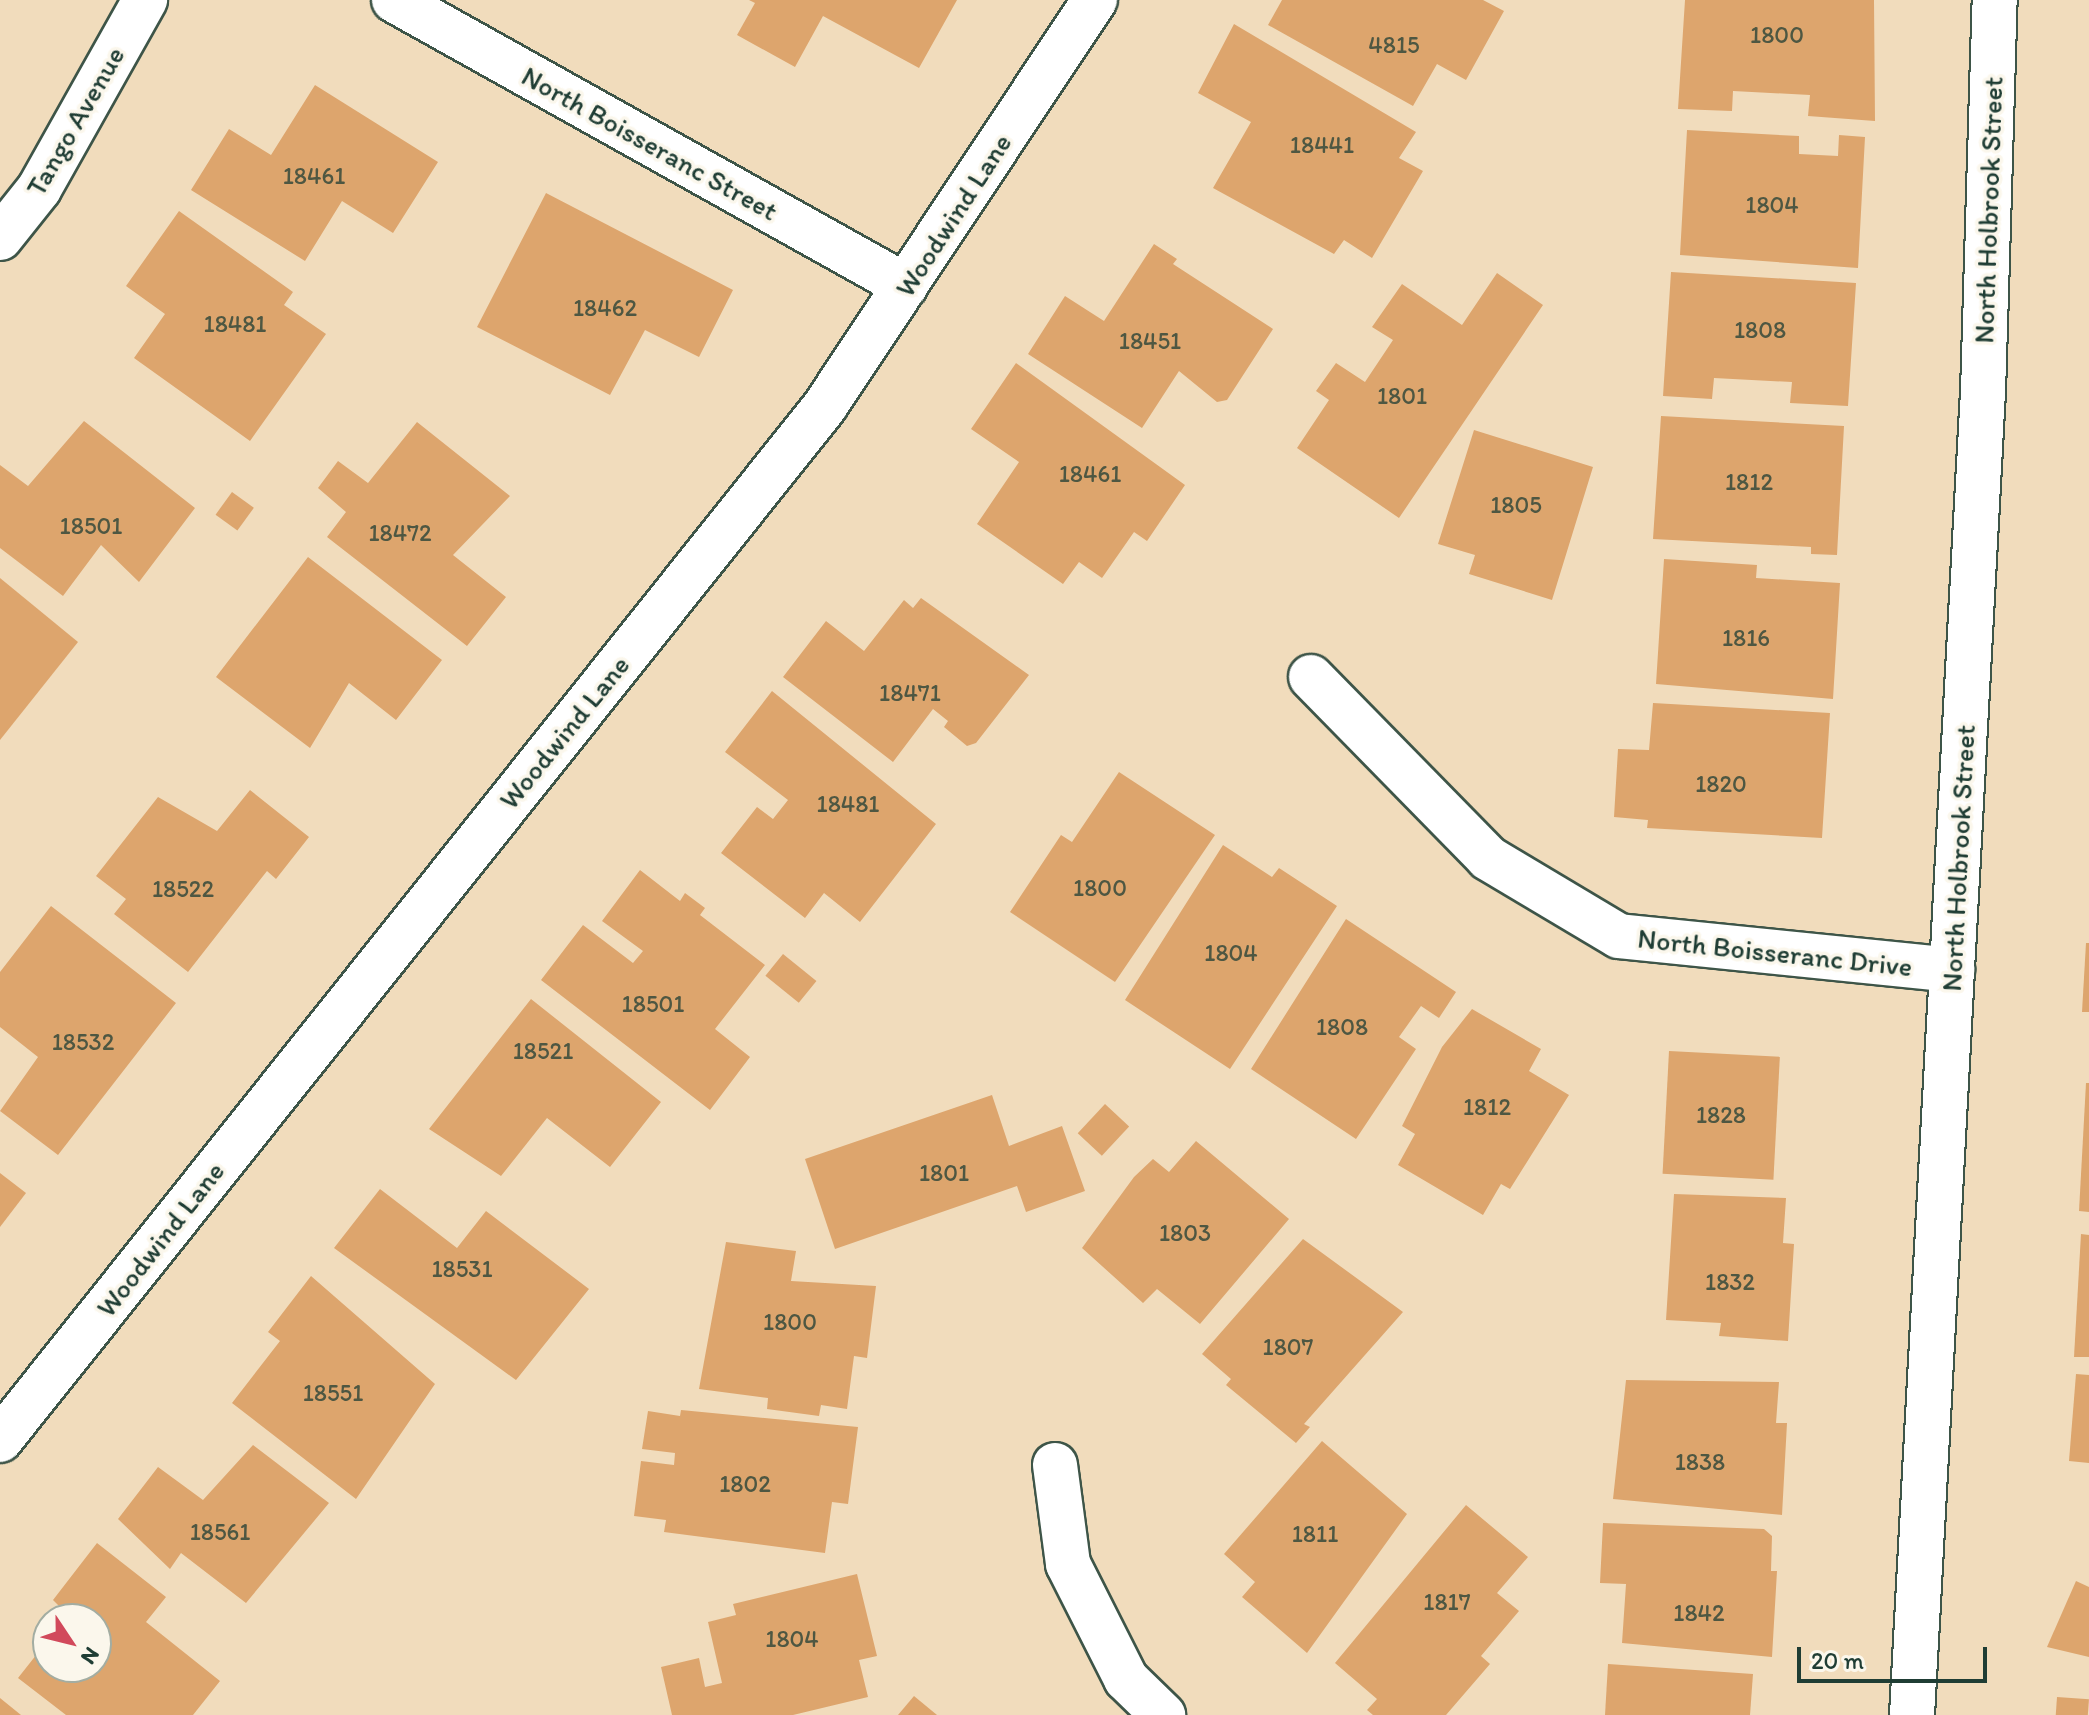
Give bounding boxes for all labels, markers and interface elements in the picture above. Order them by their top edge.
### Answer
house number: 1800 [1750,21,1804,49]
house number: 4815 [1368,31,1420,59]
street label: Tango Avenue [19,41,131,201]
street label: North Boisseranc Street [516,58,784,228]
street label: North Holbrook Street [1967,76,2009,344]
street label: Woodwind Lane [888,127,1018,303]
house number: 18441 [1290,131,1354,159]
house number: 18461 [283,162,345,190]
house number: 1804 [1745,191,1799,219]
house number: 18462 [573,294,637,322]
house number: 18481 [204,310,266,338]
house number: 1808 [1734,316,1786,344]
house number: 18451 [1119,327,1181,355]
house number: 1801 [1377,382,1427,410]
house number: 18461 [1059,460,1121,488]
house number: 1812 [1725,468,1773,496]
house number: 1805 [1490,491,1542,519]
house number: 18501 [60,512,122,540]
house number: 18472 [368,519,432,547]
house number: 1816 [1722,624,1770,652]
street label: Woodwind Lane [492,648,636,816]
house number: 18471 [879,679,941,707]
street label: North Holbrook Street [1934,724,1982,992]
house number: 1820 [1695,770,1747,798]
house number: 18481 [817,790,879,818]
house number: 1800 [1073,874,1127,902]
house number: 18522 [152,875,214,903]
street label: North Boisseranc Drive [1635,921,1915,983]
house number: 1804 [1204,939,1258,967]
house number: 18501 [622,990,684,1018]
house number: 1808 [1316,1013,1368,1041]
house number: 18532 [52,1028,114,1056]
house number: 18521 [513,1037,573,1065]
house number: 1812 [1463,1093,1511,1121]
house number: 1828 [1696,1101,1746,1129]
street label: Woodwind Lane [89,1154,231,1324]
house number: 1801 [919,1159,969,1187]
house number: 1803 [1159,1219,1211,1247]
house number: 18531 [431,1255,493,1283]
house number: 1832 [1705,1268,1755,1296]
house number: 1800 [763,1308,817,1336]
house number: 1807 [1263,1333,1313,1361]
house number: 18551 [303,1379,363,1407]
house number: 1838 [1675,1448,1725,1476]
house number: 1802 [719,1470,771,1498]
house number: 18561 [190,1518,250,1546]
house number: 1811 [1292,1520,1338,1548]
house number: 1817 [1423,1588,1471,1616]
house number: 1842 [1673,1599,1725,1627]
north arrow [32,1603,112,1683]
house number: 1804 [765,1625,819,1653]
scale bar [1801,1631,1991,1681]
text: N [75,1642,106,1670]
text: 20 m [1811,1646,1864,1675]

